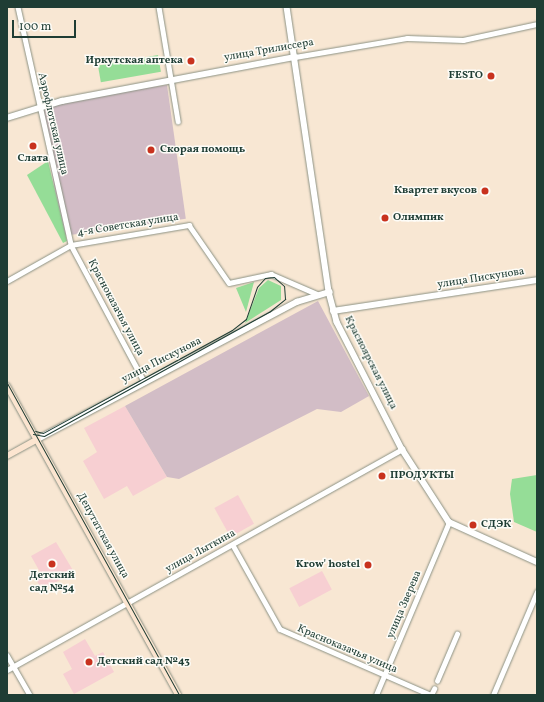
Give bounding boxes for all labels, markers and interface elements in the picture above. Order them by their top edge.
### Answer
scale bar [14,12,78,38]
text: 100 m [19,19,51,35]
street label: улица Трилиссера [223,37,315,65]
place label: Иркутская аптека [85,54,183,68]
marker: Иркутская аптека [186,56,196,66]
place label: FESTO [449,69,483,83]
street label: Аэрофлотская улица [34,71,70,177]
marker: FESTO [486,71,496,81]
marker: Слата [28,141,38,151]
place label: Скорая помощь [160,143,245,157]
marker: Скорая помощь [145,144,157,156]
place label: Слата [17,152,49,166]
place label: Квартет вкусов [394,184,477,198]
marker: Квартет вкусов [480,186,490,196]
street label: 4-я Советская улица [76,211,180,241]
place label: Олимпик [393,211,444,225]
marker: Олимпик [380,213,390,223]
street label: Красноказачья улица [84,257,146,359]
street label: улица Пискунова [437,266,525,292]
street label: Красноярская улица [341,314,399,412]
street label: улица Пискунова [120,335,204,387]
place label: ПРОДУКТЫ [390,469,454,483]
marker: ПРОДУКТЫ [377,471,387,481]
street label: Депутатская улица [73,491,131,581]
place label: СДЭК [481,518,511,532]
marker: СДЭК [468,520,478,530]
street label: улица Лыткина [164,527,238,577]
place label: Krow' hostel [296,558,360,572]
marker: Детский сад №54 [47,559,57,569]
marker: Krow' hostel [363,560,373,570]
street label: улица Зверева [385,569,425,641]
place label: Детский сад №54 [29,570,75,596]
street label: Красноказачья улица [295,623,399,677]
place label: Детский сад №43 [97,655,190,669]
marker: Детский сад №43 [84,657,94,667]

